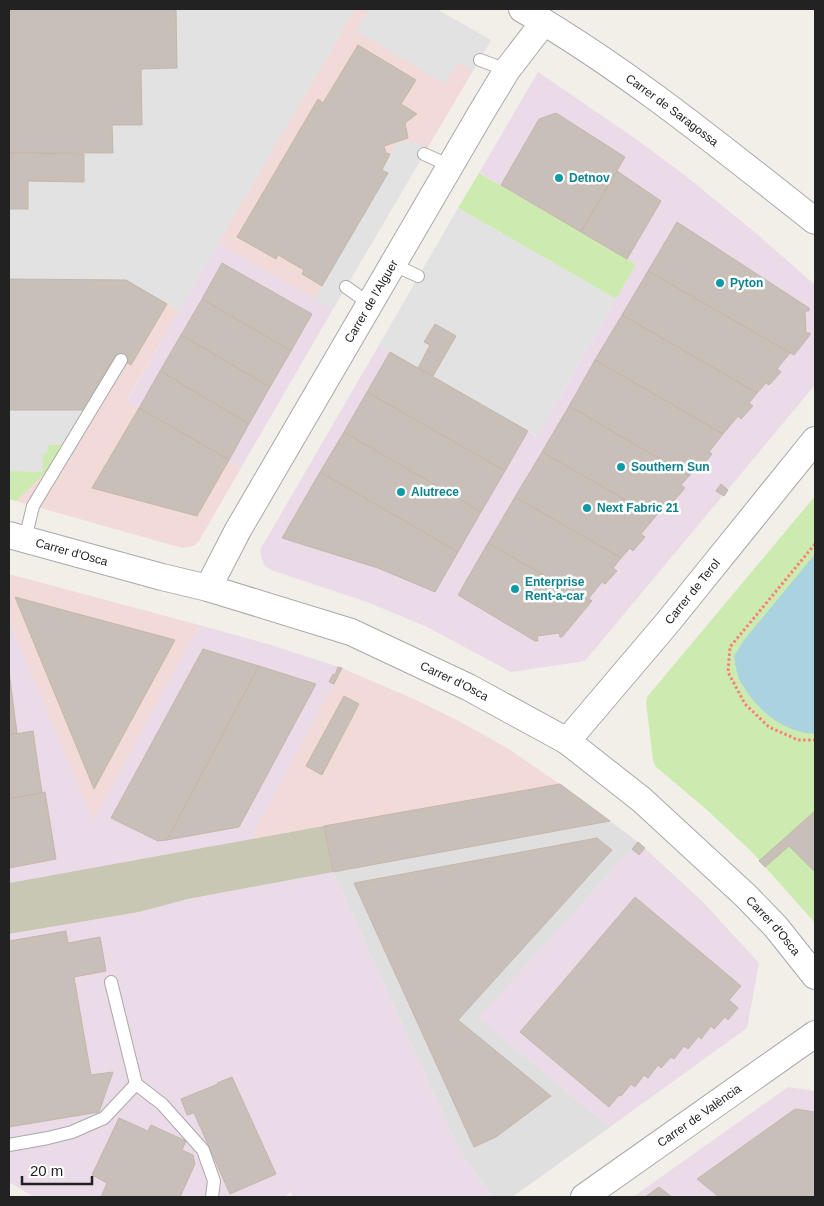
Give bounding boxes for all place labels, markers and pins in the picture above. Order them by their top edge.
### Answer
place label: Detnov [569,171,610,185]
marker: Detnov [553,172,565,184]
place label: Pyton [730,276,763,290]
marker: Pyton [714,277,726,289]
place label: Southern Sun [631,460,710,474]
marker: Southern Sun [615,461,627,473]
place label: Alutrece [411,485,459,499]
marker: Alutrece [395,486,407,498]
place label: Next Fabric 21 [597,501,679,515]
marker: Next Fabric 21 [581,502,593,514]
place label: Enterprise Rent-a-car [525,575,585,603]
marker: Enterprise Rent-a-car [509,583,521,595]

